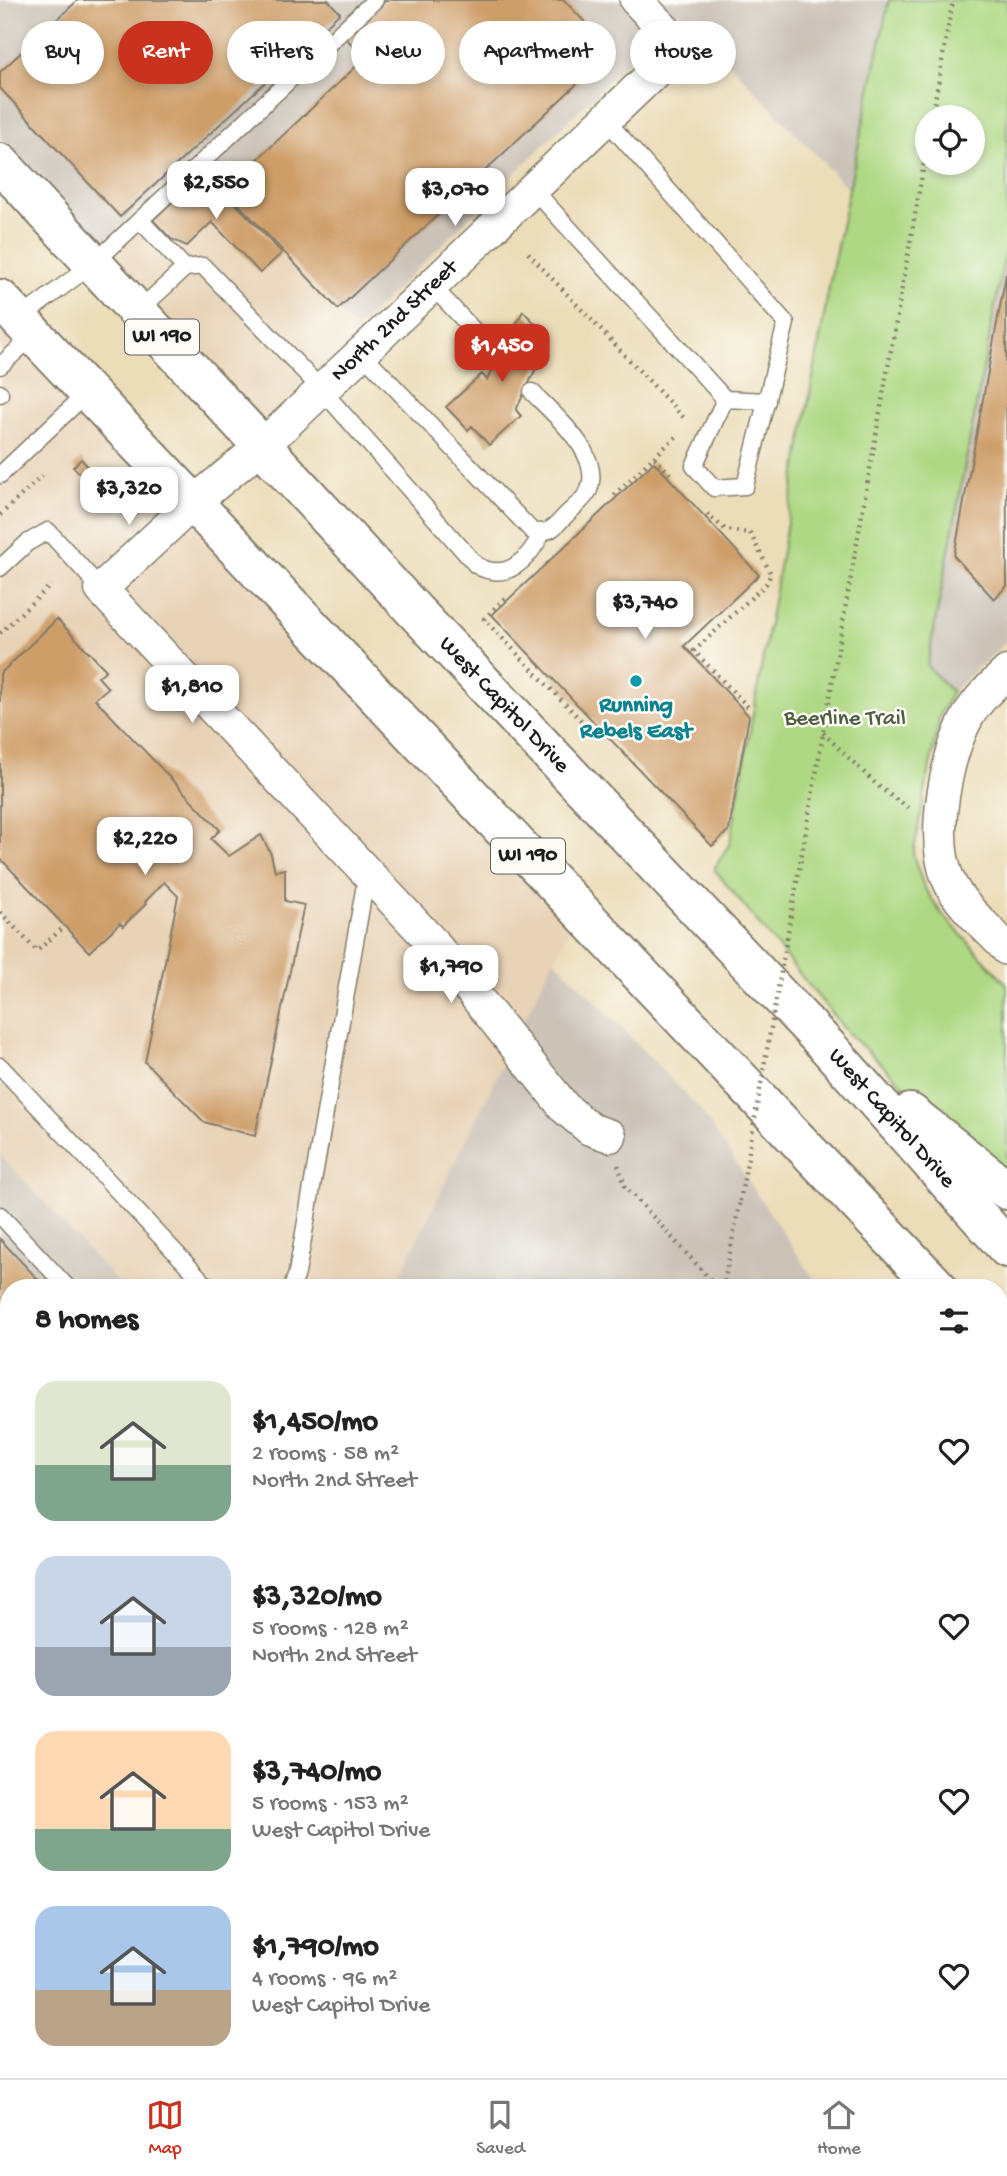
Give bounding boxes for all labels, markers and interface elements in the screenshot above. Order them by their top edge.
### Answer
chip: Buy [21,21,104,84]
chip: Rent [118,21,213,84]
chip: Filters [227,21,337,84]
chip: New [351,21,445,84]
chip: Apartment [459,21,616,84]
chip: House [630,21,736,84]
map controls [915,105,985,175]
button: locate [915,105,985,175]
pin: $2,550 [159,162,273,221]
pin: $3,070 [398,168,512,228]
text: $2,550 [183,170,249,197]
text: $3,070 [421,177,489,204]
street label: North 2nd Street [326,253,465,388]
road number: WI 190 [125,320,199,354]
pin: $1,450 [445,324,559,384]
text: $1,450 [471,333,533,360]
pin: $3,320 [72,468,186,527]
text: $3,320 [96,476,162,503]
pin: $3,740 [588,582,702,641]
text: $3,740 [612,590,678,617]
street label: West Capitol Drive [433,631,576,780]
pin: $1,810 [135,666,249,725]
marker: Running Rebels East [628,673,644,689]
text: $1,810 [161,674,223,701]
place label: Running Rebels East [579,693,695,746]
park label: Beerline Trail [783,706,906,733]
pin: $2,220 [88,818,202,877]
text: $2,220 [113,826,177,853]
road number: WI 190 [491,838,565,874]
pin: $1,790 [394,946,508,1005]
text: $1,790 [419,954,483,981]
street label: West Capitol Drive [822,1043,962,1195]
icon: filters [935,1302,973,1340]
text: 8 homes [35,1304,138,1339]
text: $1,450/mo [252,1406,378,1441]
icon: home [91,1409,175,1493]
icon: heart [935,1432,973,1470]
text: 2 rooms · 58 m² [252,1441,399,1468]
text: North 2nd Street [252,1468,417,1495]
text: $3,320/mo [252,1581,382,1616]
icon: home [91,1584,175,1668]
icon: heart [935,1607,973,1645]
text: 5 rooms · 128 m² [252,1616,409,1643]
text: North 2nd Street [252,1643,417,1670]
text: $3,740/mo [252,1756,381,1791]
icon: home [91,1759,175,1843]
icon: heart [935,1782,973,1820]
text: 5 rooms · 153 m² [252,1791,409,1818]
text: West Capitol Drive [252,1818,430,1845]
text: $1,790/mo [252,1931,379,1966]
icon: home [91,1934,175,2018]
icon: heart [935,1957,973,1995]
text: 4 rooms · 96 m² [252,1966,397,1993]
text: West Capitol Drive [252,1993,430,2020]
tab: Map [146,2096,184,2161]
tab: Saved [476,2096,525,2161]
tab: Home [817,2096,861,2161]

